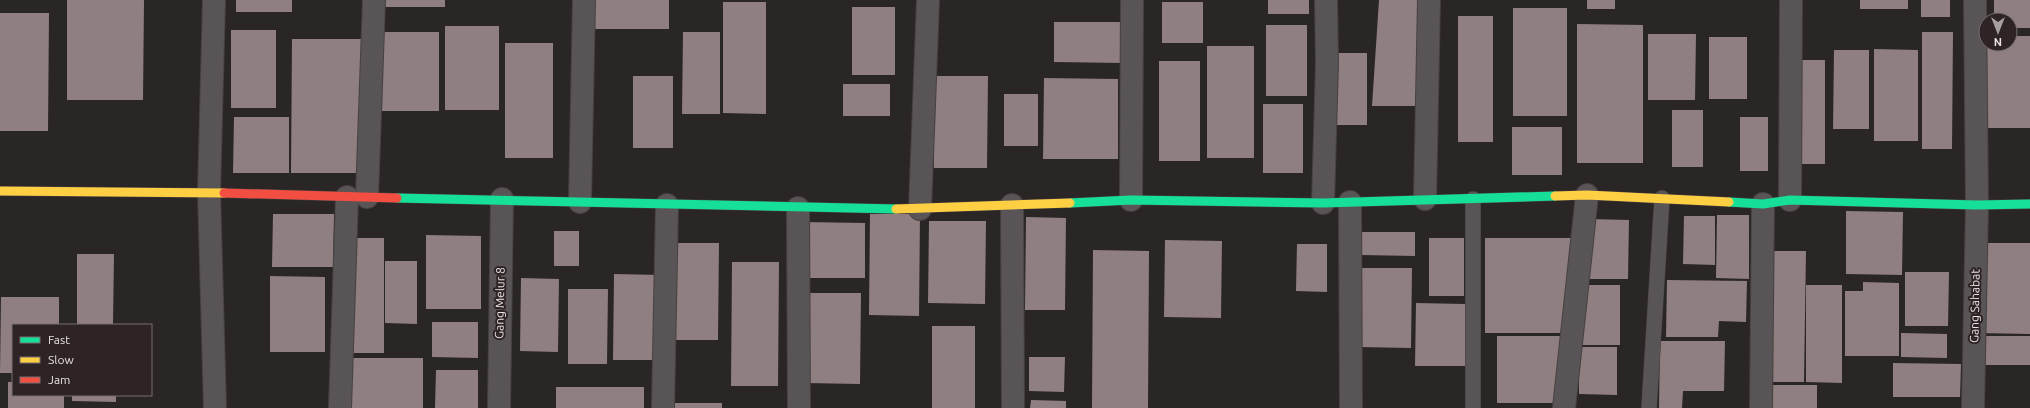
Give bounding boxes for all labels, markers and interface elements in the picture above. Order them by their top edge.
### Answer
north arrow [1978,12,2018,52]
text: N [1994,36,2002,48]
street label: Gang Melur 8 [492,267,507,339]
street label: Gang Sahabat [1967,269,1982,343]
legend [12,324,152,396]
text: Fast [48,333,70,346]
text: Slow [48,353,74,366]
text: Jam [48,373,70,386]

